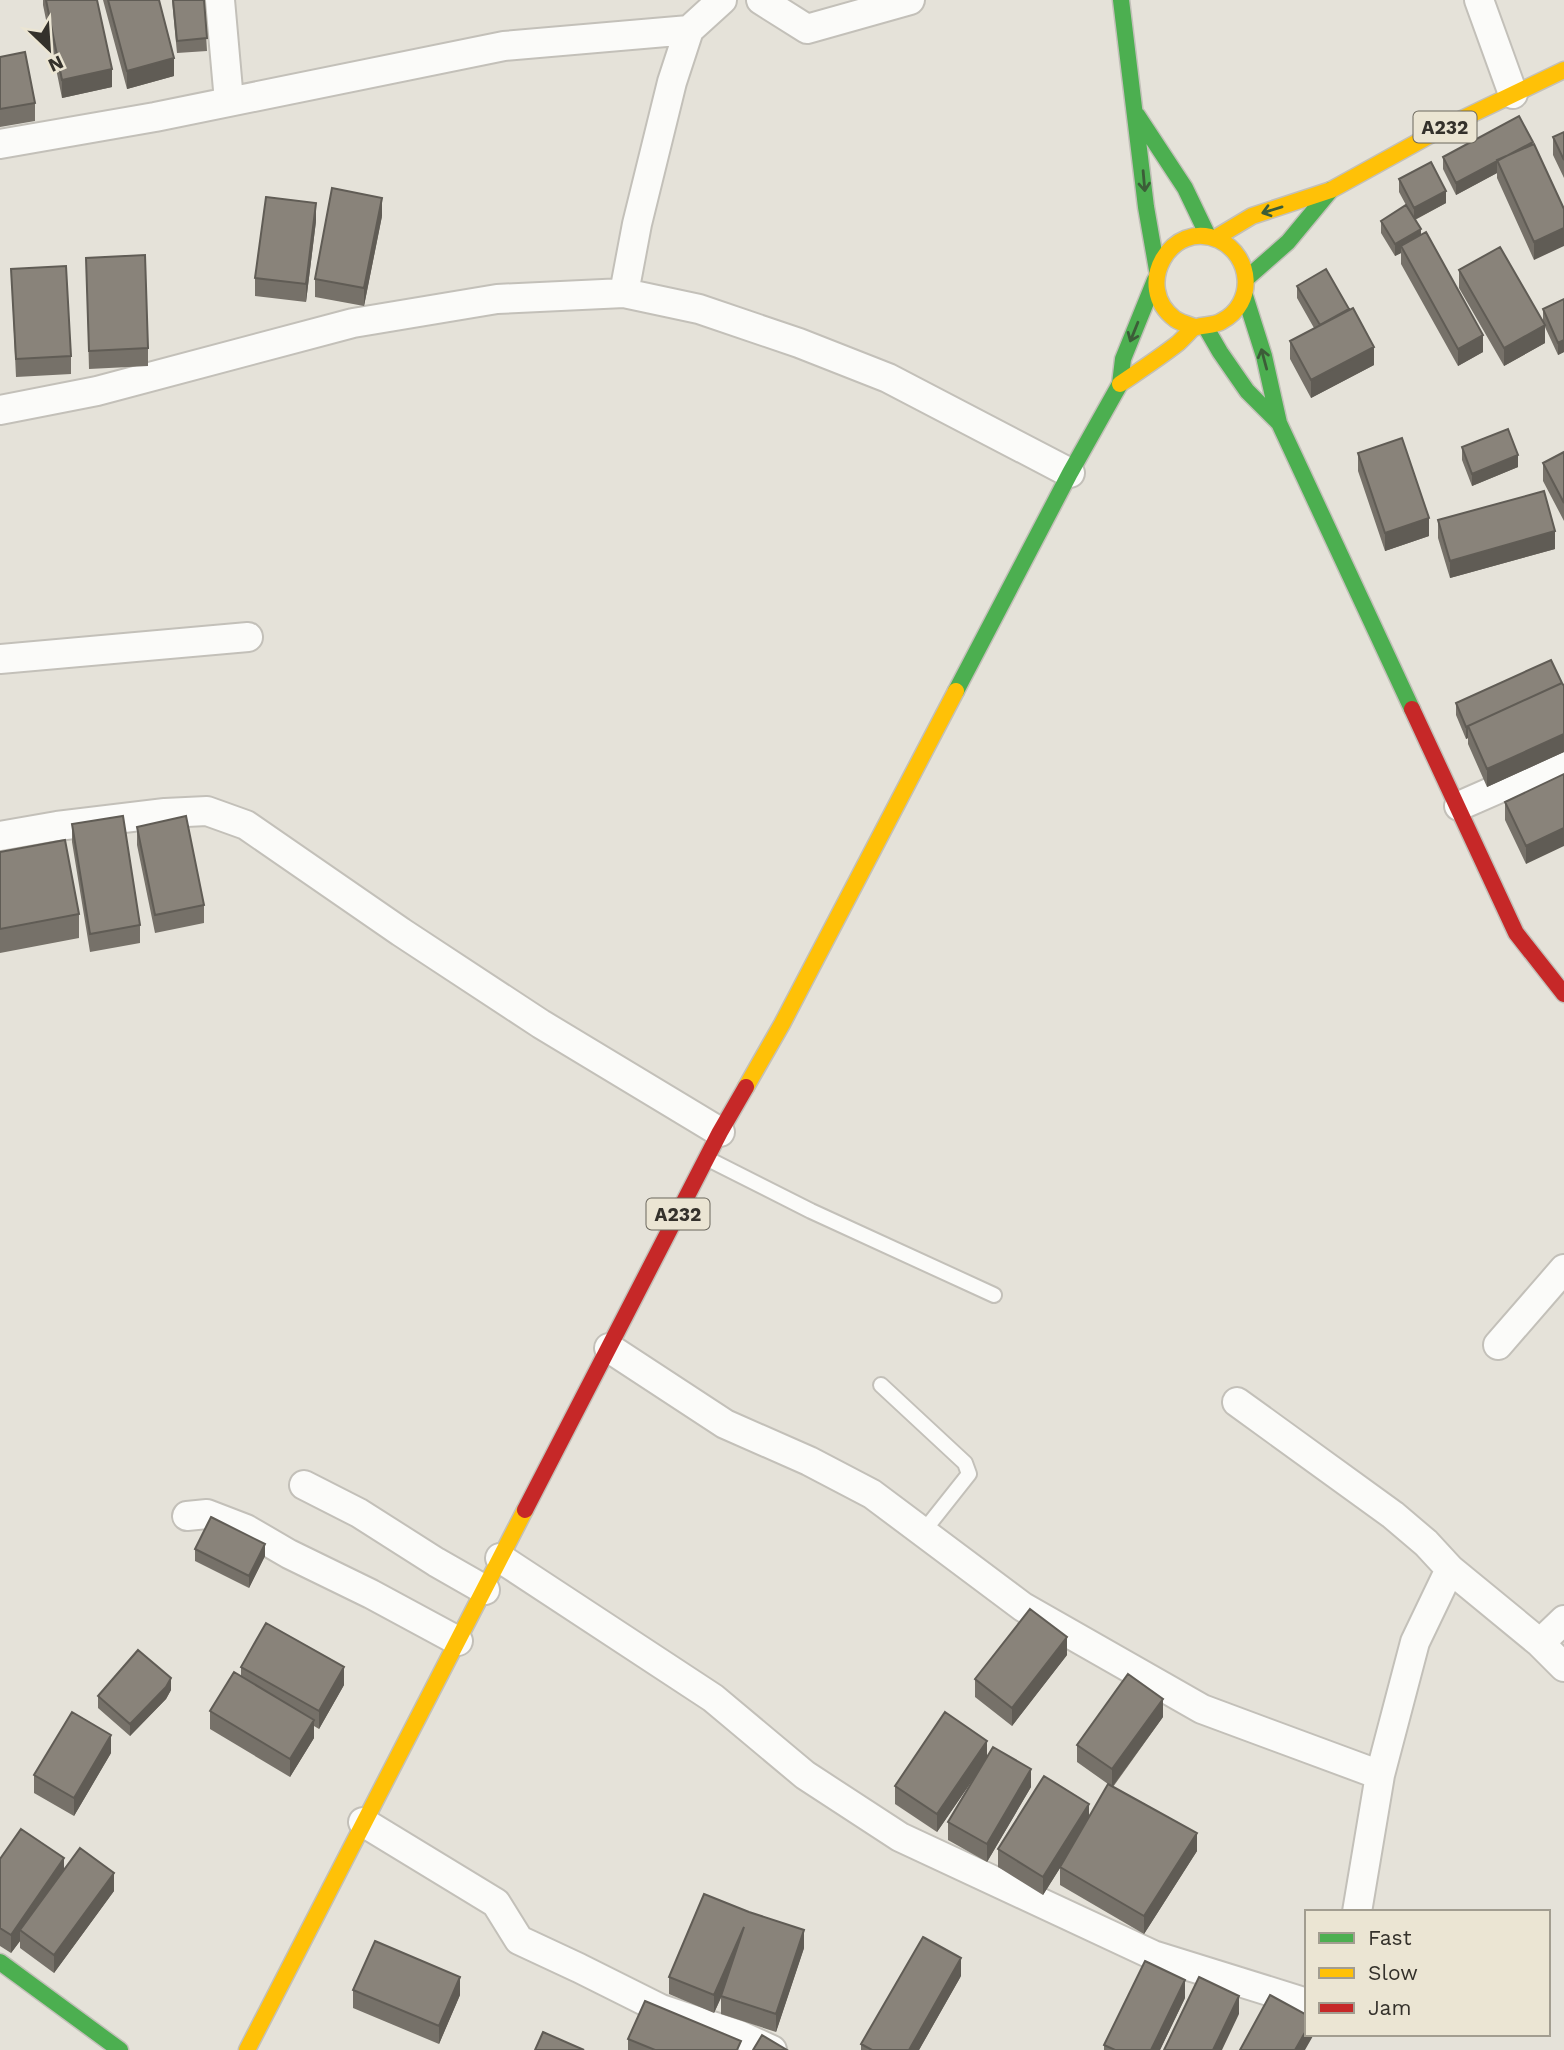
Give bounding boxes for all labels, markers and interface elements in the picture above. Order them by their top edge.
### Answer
north arrow [14,14,84,84]
text: N [45,51,67,77]
road number: A232 [1414,111,1476,142]
one-way arrow [1138,169,1151,191]
one-way arrow [1261,205,1283,218]
one-way arrow [1127,320,1140,342]
one-way arrow [1257,348,1270,370]
road number: A232 [646,1198,710,1230]
legend [1305,1910,1550,2036]
text: Fast [1368,1925,1412,1950]
text: Slow [1368,1960,1418,1985]
text: Jam [1368,1995,1411,2020]

